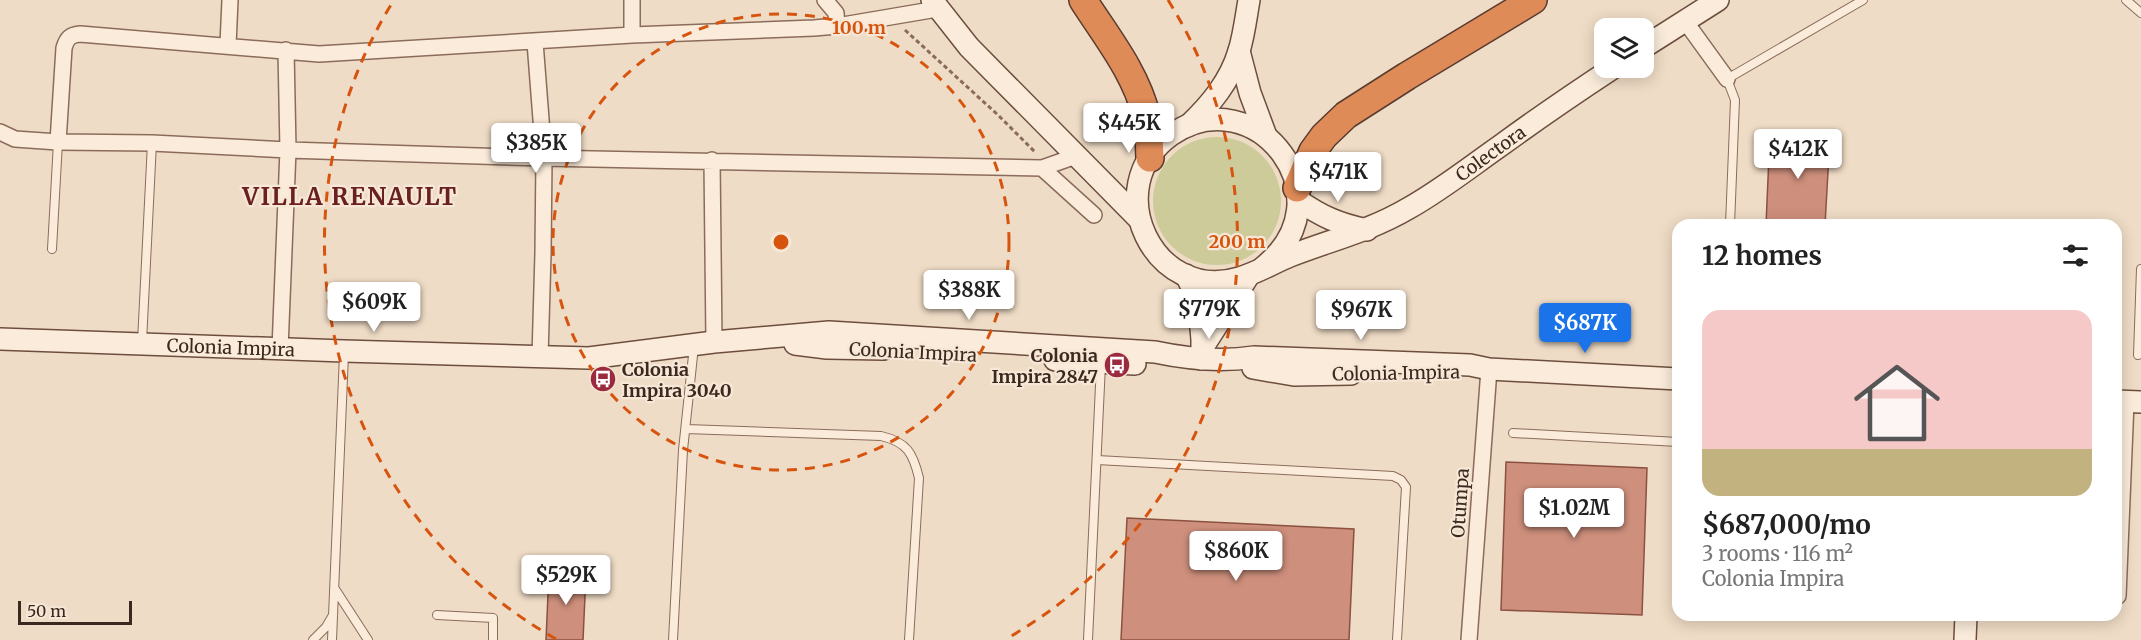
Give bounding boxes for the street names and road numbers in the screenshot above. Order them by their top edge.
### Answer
street label: Colectora [1451,120,1530,186]
street label: Colonia Impira [166,333,296,361]
street label: Colonia Impira [849,337,978,367]
street label: Colonia Impira [1332,360,1461,386]
street label: Otumpa [1446,467,1474,539]

